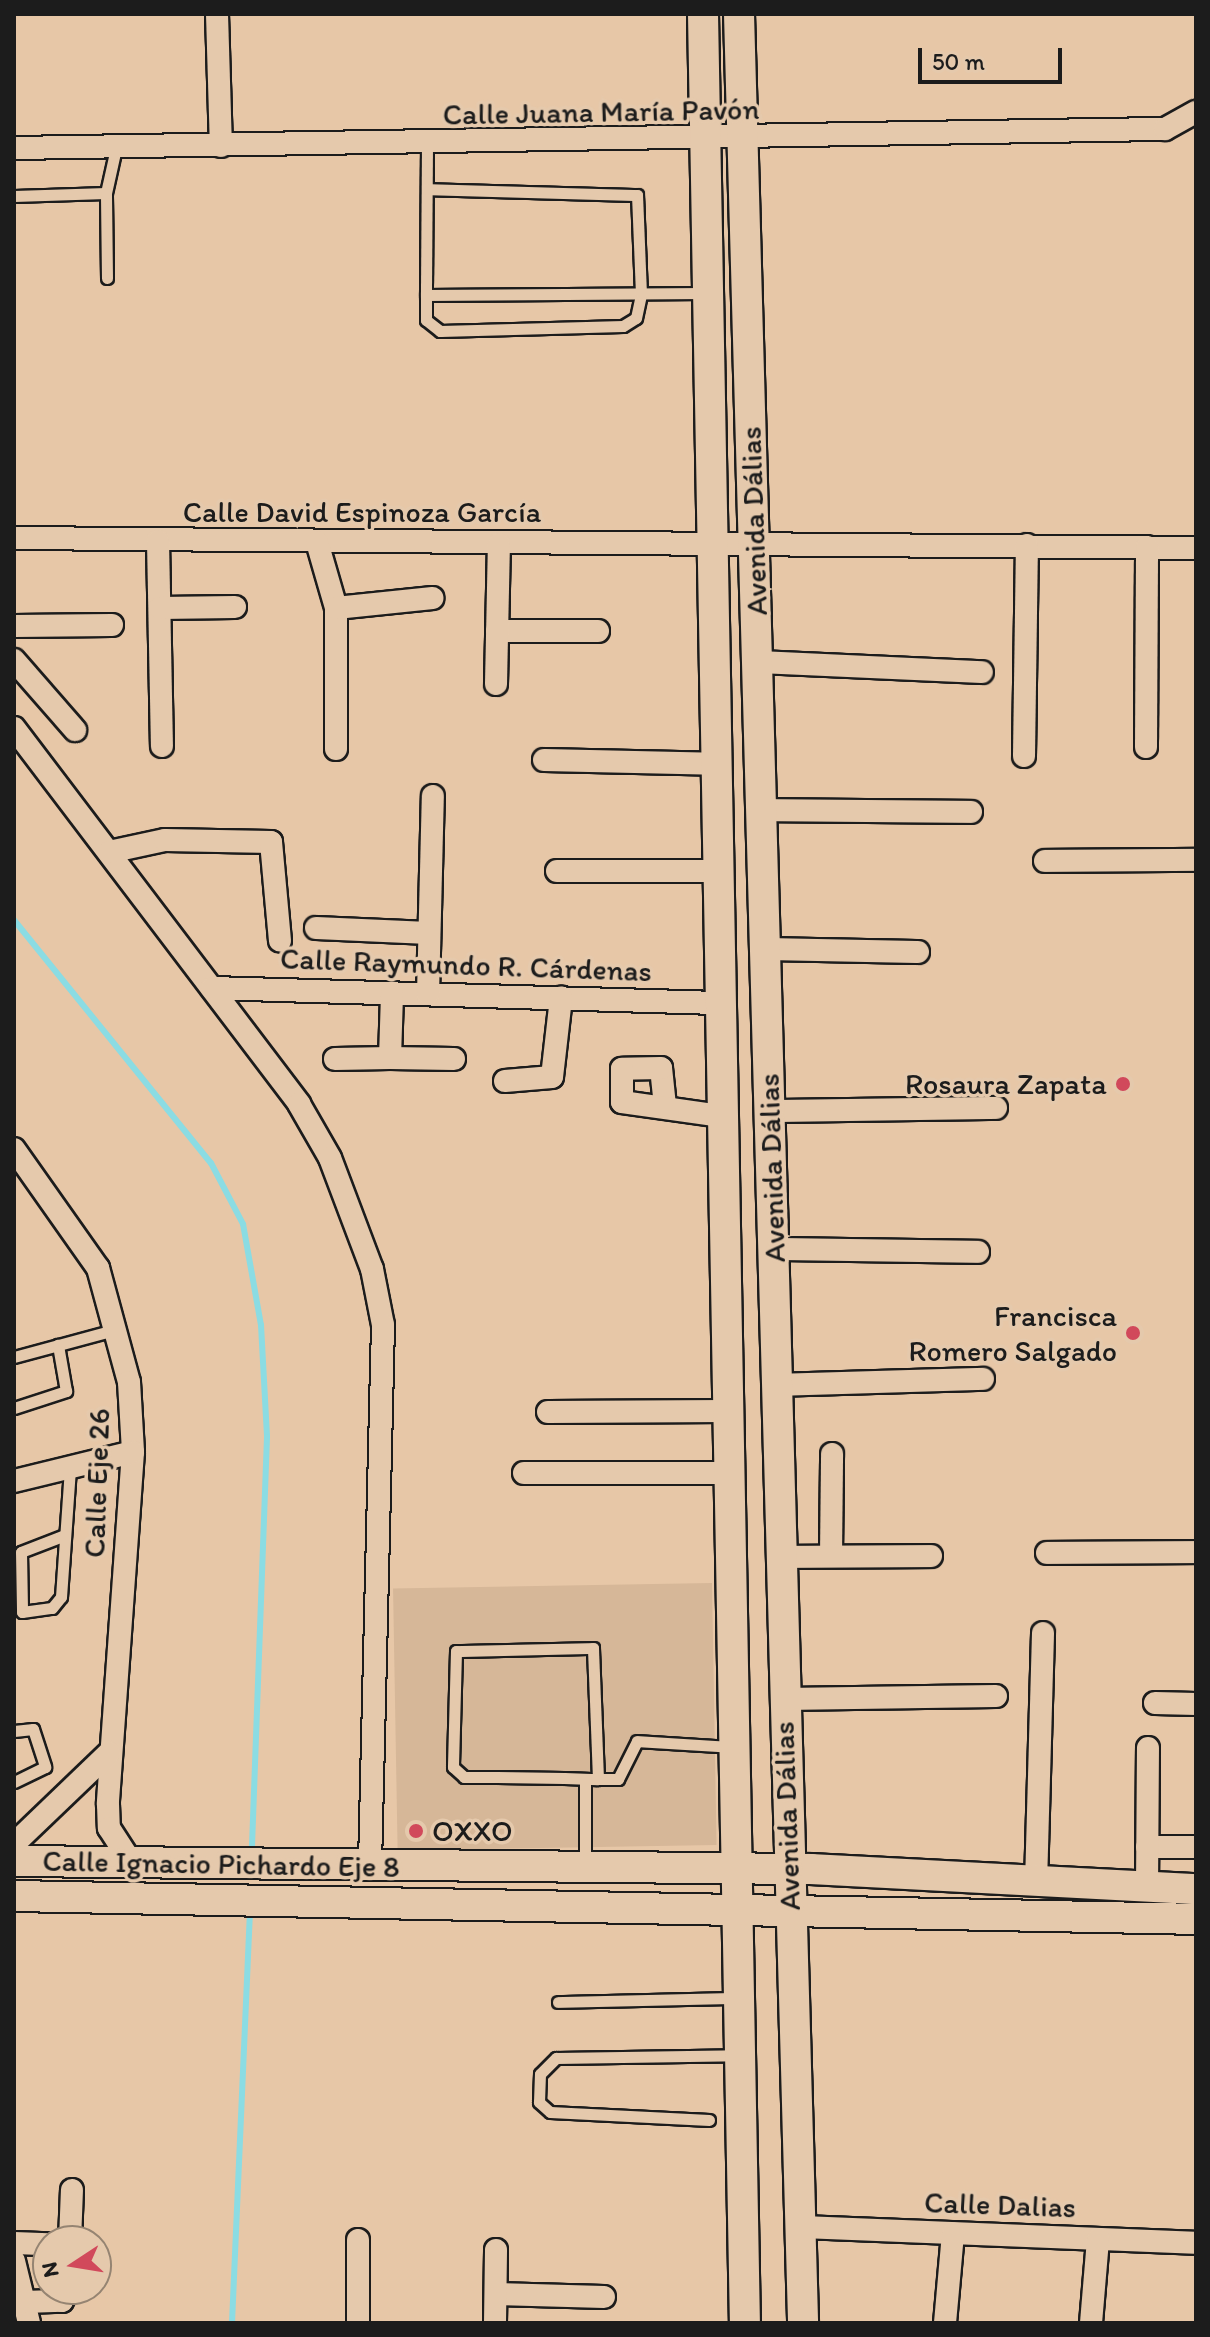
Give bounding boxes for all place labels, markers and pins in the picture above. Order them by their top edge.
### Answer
place label: Rosaura Zapata [905,1066,1107,1102]
marker: Rosaura Zapata [1114,1075,1132,1093]
place label: Francisca Romero Salgado [908,1298,1117,1368]
marker: Francisca Romero Salgado [1124,1324,1142,1342]
place label: OXXO [432,1813,513,1849]
marker: OXXO [407,1822,425,1840]

